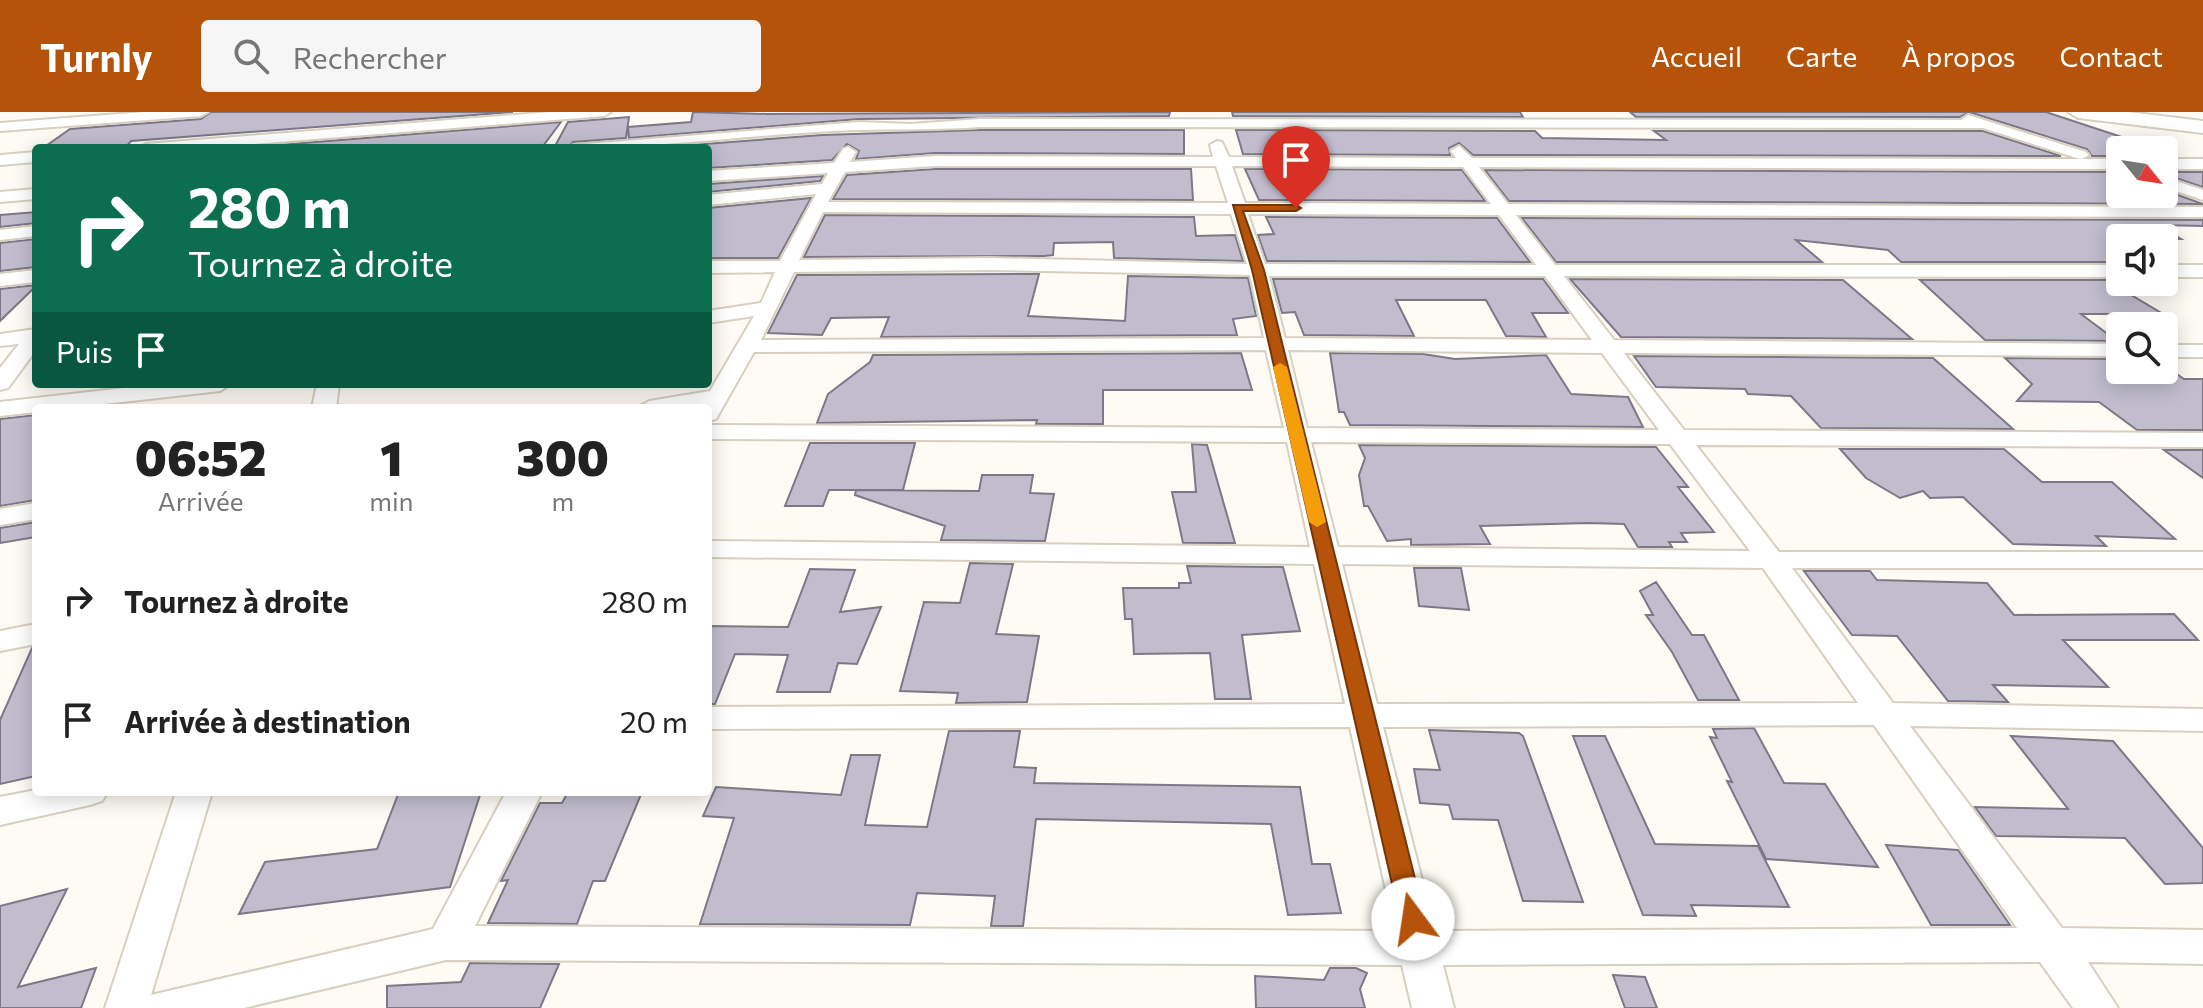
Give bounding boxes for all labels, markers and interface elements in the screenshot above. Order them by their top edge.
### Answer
search box [201,20,761,92]
text: Turnly [40,33,153,80]
icon: search [229,34,273,78]
text: Rechercher [293,38,447,75]
text: Accueil [1651,39,1742,73]
text: Carte [1786,39,1857,73]
text: À propos [1901,39,2016,73]
text: Contact [2060,39,2163,73]
pin [1262,126,1330,208]
north arrow [2106,136,2178,208]
map controls [2106,136,2178,384]
icon: arrive [1274,138,1318,182]
text: 280 m [188,171,351,240]
icon: right [56,176,160,280]
button: sound [2106,224,2178,296]
text: Tournez à droite [188,240,453,284]
button: search [2106,312,2178,384]
icon: arrive [129,328,173,372]
text: Puis [56,332,113,369]
text: 06:52 [135,427,266,486]
text: 1 [380,427,403,486]
text: 300 [516,427,609,486]
text: Arrivée [158,485,243,516]
text: min [369,485,413,516]
text: m [551,485,574,516]
icon: right [56,578,100,622]
text: Tournez à droite [124,582,348,619]
text: 280 m [602,582,688,619]
icon: arrive [56,698,100,742]
text: Arrivée à destination [124,702,411,739]
text: 20 m [620,702,688,739]
position arrow [1371,877,1455,961]

